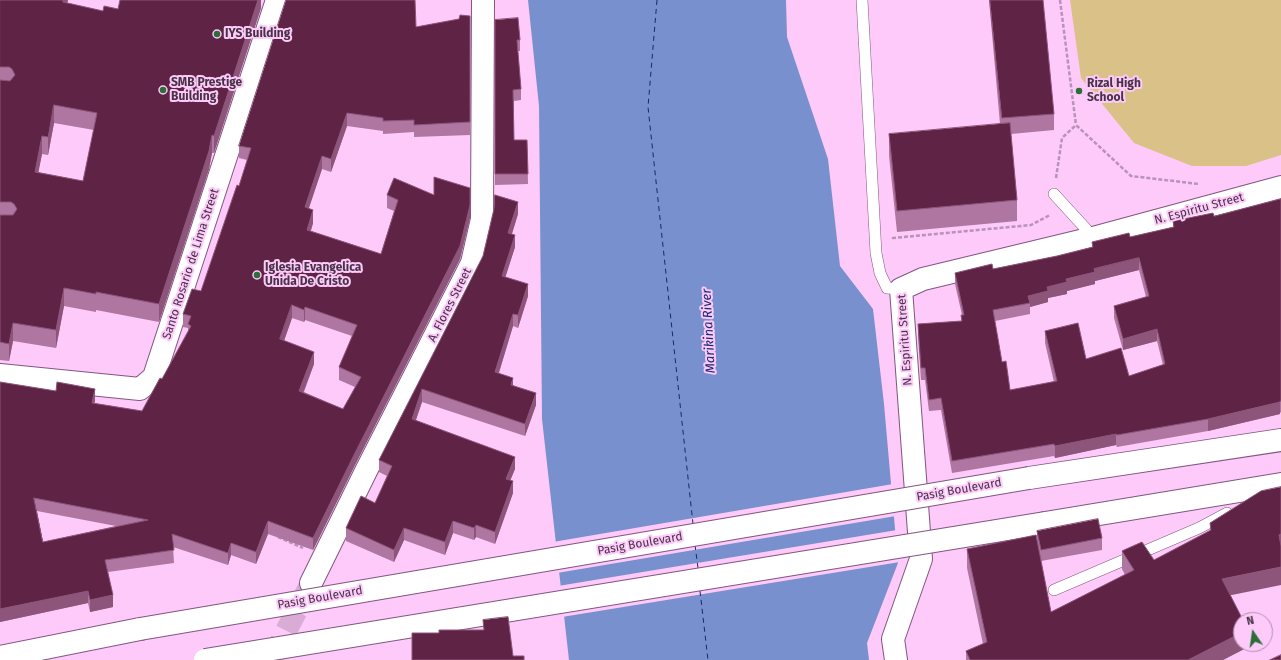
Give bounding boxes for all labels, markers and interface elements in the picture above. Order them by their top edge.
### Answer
place label: IYS Building [225,27,290,41]
marker: IYS Building [212,29,222,39]
place label: SMB Prestige Building [171,76,242,104]
place label: Rizal High School [1087,77,1141,105]
marker: SMB Prestige Building [158,85,168,95]
marker: Rizal High School [1074,86,1084,96]
street label: Santo Rosario de Lima Street [160,187,222,341]
street label: N. Espiritu Street [1153,190,1245,228]
place label: Iglesia Evangelica Unida De Cristo [265,261,361,289]
street label: A. Flores Street [425,265,475,345]
marker: Iglesia Evangelica Unida De Cristo [252,270,262,280]
water label: Marikina River [699,288,719,374]
street label: N. Espiritu Street [895,294,915,386]
street label: Pasig Boulevard [915,475,1003,505]
street label: Pasig Boulevard [596,529,684,559]
street label: Pasig Boulevard [276,583,364,613]
north arrow [1233,612,1273,652]
text: N [1245,614,1255,628]

